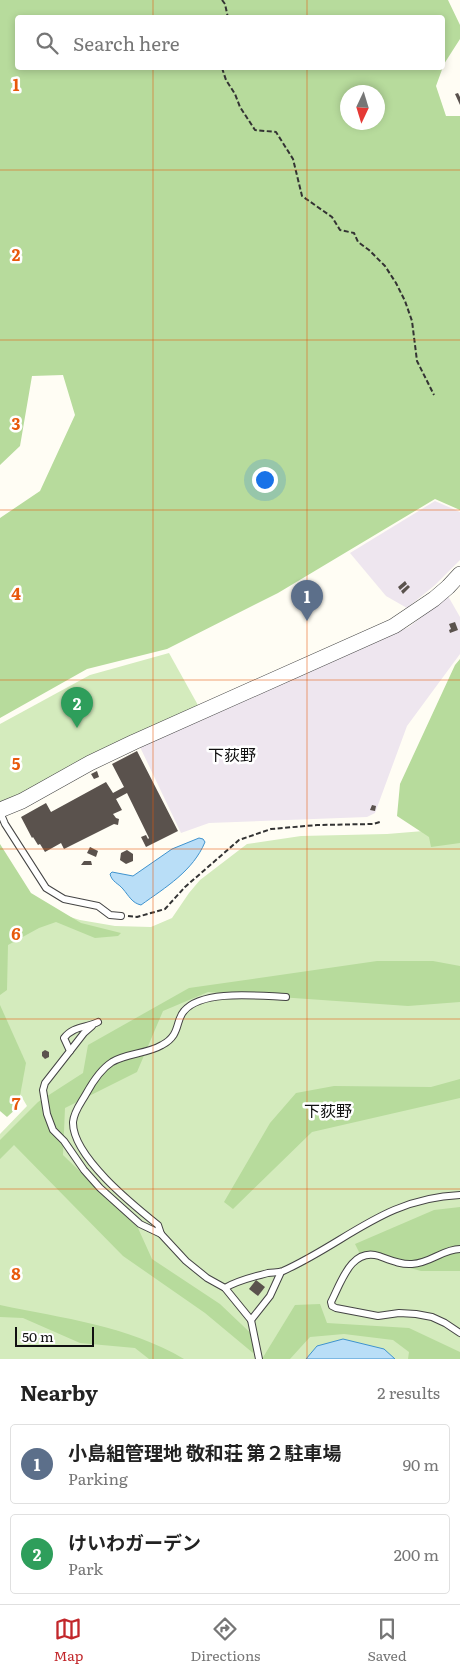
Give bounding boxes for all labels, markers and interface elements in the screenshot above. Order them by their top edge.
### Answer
search box [15,15,445,70]
icon: search [33,29,61,57]
text: Search here [73,29,180,57]
text: 1 [13,72,20,96]
north arrow [340,85,385,130]
text: 2 [12,242,21,266]
text: 3 [12,411,21,435]
your location [252,467,278,493]
pin: 1 [291,580,323,621]
text: 4 [11,581,21,605]
pin: 2 [61,687,93,728]
district label: 下荻野 [208,742,256,766]
text: 5 [12,751,21,775]
text: 6 [11,921,21,945]
text: 7 [12,1091,21,1115]
district label: 下荻野 [304,1098,352,1122]
text: 8 [11,1261,21,1285]
scale bar [15,1324,94,1347]
text: 50 m [22,1326,54,1346]
text: Nearby [20,1376,98,1407]
text: 2 results [377,1380,440,1404]
text: 小島組管理地 敬和荘 第２駐車場 [68,1438,342,1466]
text: 1 [34,1452,40,1476]
text: 90 m [403,1452,439,1476]
text: Parking [68,1466,128,1490]
text: けいわガーデン [68,1528,201,1556]
text: 2 [33,1542,41,1566]
text: 200 m [394,1542,439,1566]
text: Park [68,1556,103,1580]
tab: Map [54,1615,83,1665]
tab: Directions [190,1615,260,1665]
tab: Saved [367,1615,406,1665]

